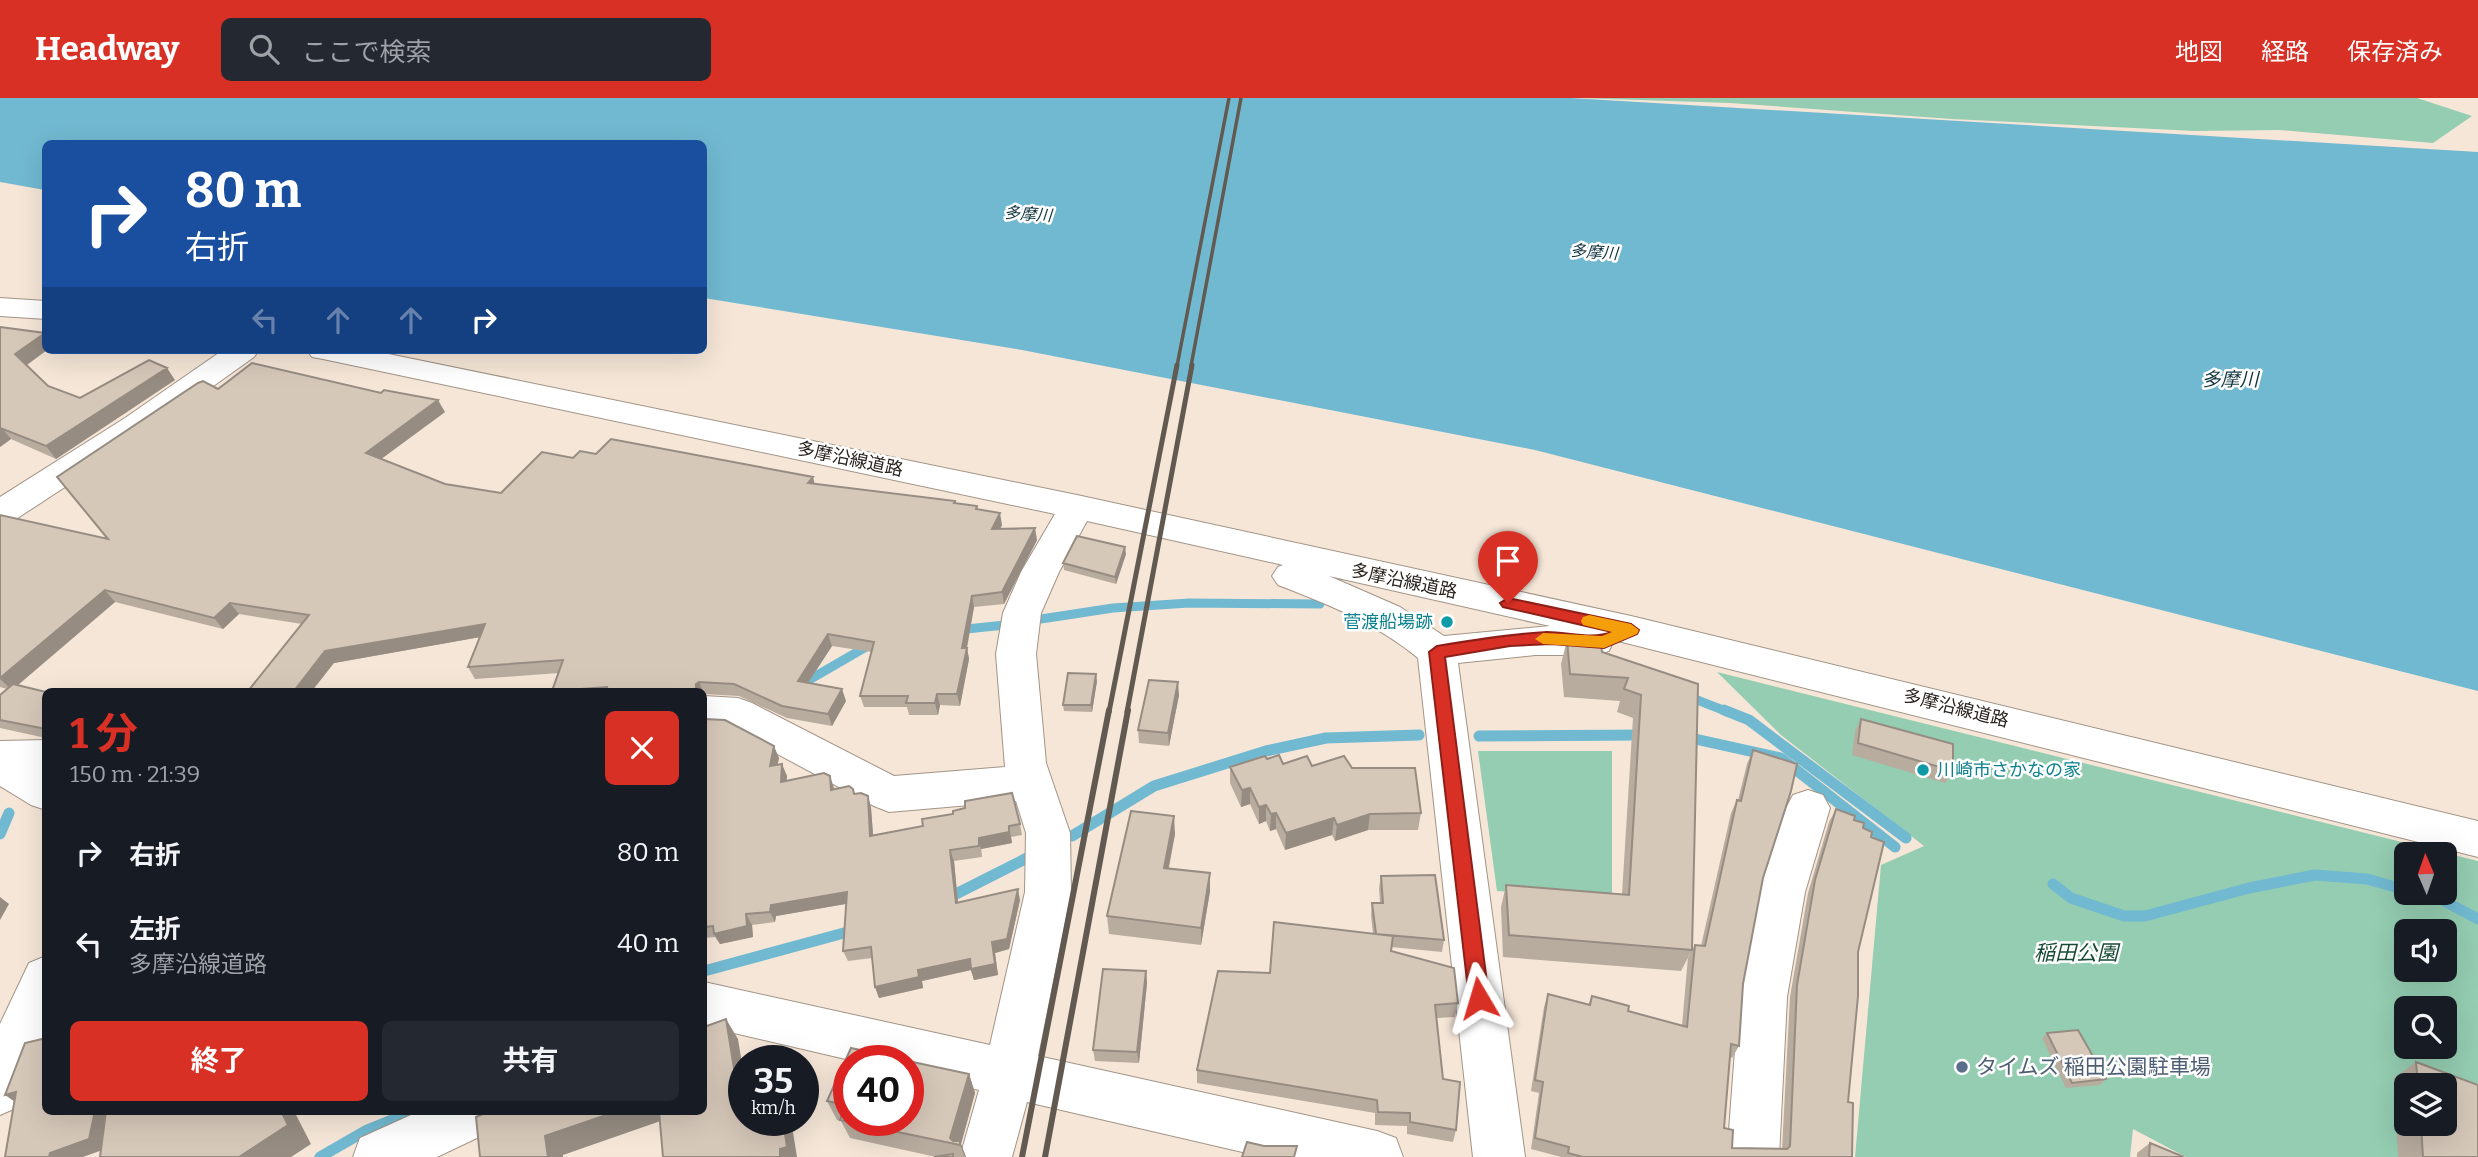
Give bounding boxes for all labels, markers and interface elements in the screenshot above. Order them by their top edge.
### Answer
search box [221,18,711,81]
text: Headway [35,29,179,69]
icon: search [245,30,283,68]
text: ここで検索 [301,37,431,68]
text: 地図 [2175,38,2223,66]
text: 経路 [2261,38,2309,66]
text: 保存済み [2347,38,2443,66]
text: 80 m [185,161,301,220]
icon: right [70,168,161,259]
water label: 多摩川 [1003,203,1055,225]
text: 右折 [185,228,249,266]
water label: 多摩川 [1569,241,1621,263]
icon: left [246,301,284,339]
icon: ahead [319,301,357,339]
icon: ahead [392,301,430,339]
icon: right [465,301,503,339]
water label: 多摩川 [2201,368,2260,391]
street label: 多摩沿線道路 [795,437,905,481]
pin [1478,531,1538,603]
icon: arrive [1489,542,1527,580]
street label: 多摩沿線道路 [1349,559,1459,603]
place label: 菅渡船場跡 [1343,611,1433,633]
marker: 菅渡船場跡 [1439,614,1455,630]
street label: 多摩沿線道路 [1901,684,2011,732]
text: 1 分 [70,709,138,759]
button: close [605,711,679,785]
place label: 川崎市さかなの家 [1937,759,2081,781]
text: 150 m · 21:39 [70,760,200,788]
marker: 川崎市さかなの家 [1915,762,1931,778]
icon: right [70,834,108,872]
text: 80 m [617,837,679,868]
text: 右折 [129,840,181,871]
north arrow [2394,842,2457,905]
map controls [2394,842,2457,1136]
text: 左折 [129,914,181,945]
button: sound [2394,919,2457,982]
icon: left [70,925,108,963]
text: 40 m [617,928,679,959]
park label: 稲田公園 [2034,940,2121,966]
text: 多摩沿線道路 [129,950,267,978]
position arrow [1442,961,1516,1035]
button: search [2394,996,2457,1059]
button: 終了 [70,1021,368,1101]
button: 共有 [382,1021,679,1101]
speed limit sign: 40 [833,1045,924,1136]
place label: タイムズ 稲田公園駐車場 [1976,1054,2211,1080]
marker: タイムズ 稲田公園駐車場 [1954,1059,1970,1075]
text: 35 [754,1060,793,1102]
button: layers [2394,1073,2457,1136]
text: km/h [751,1097,796,1119]

